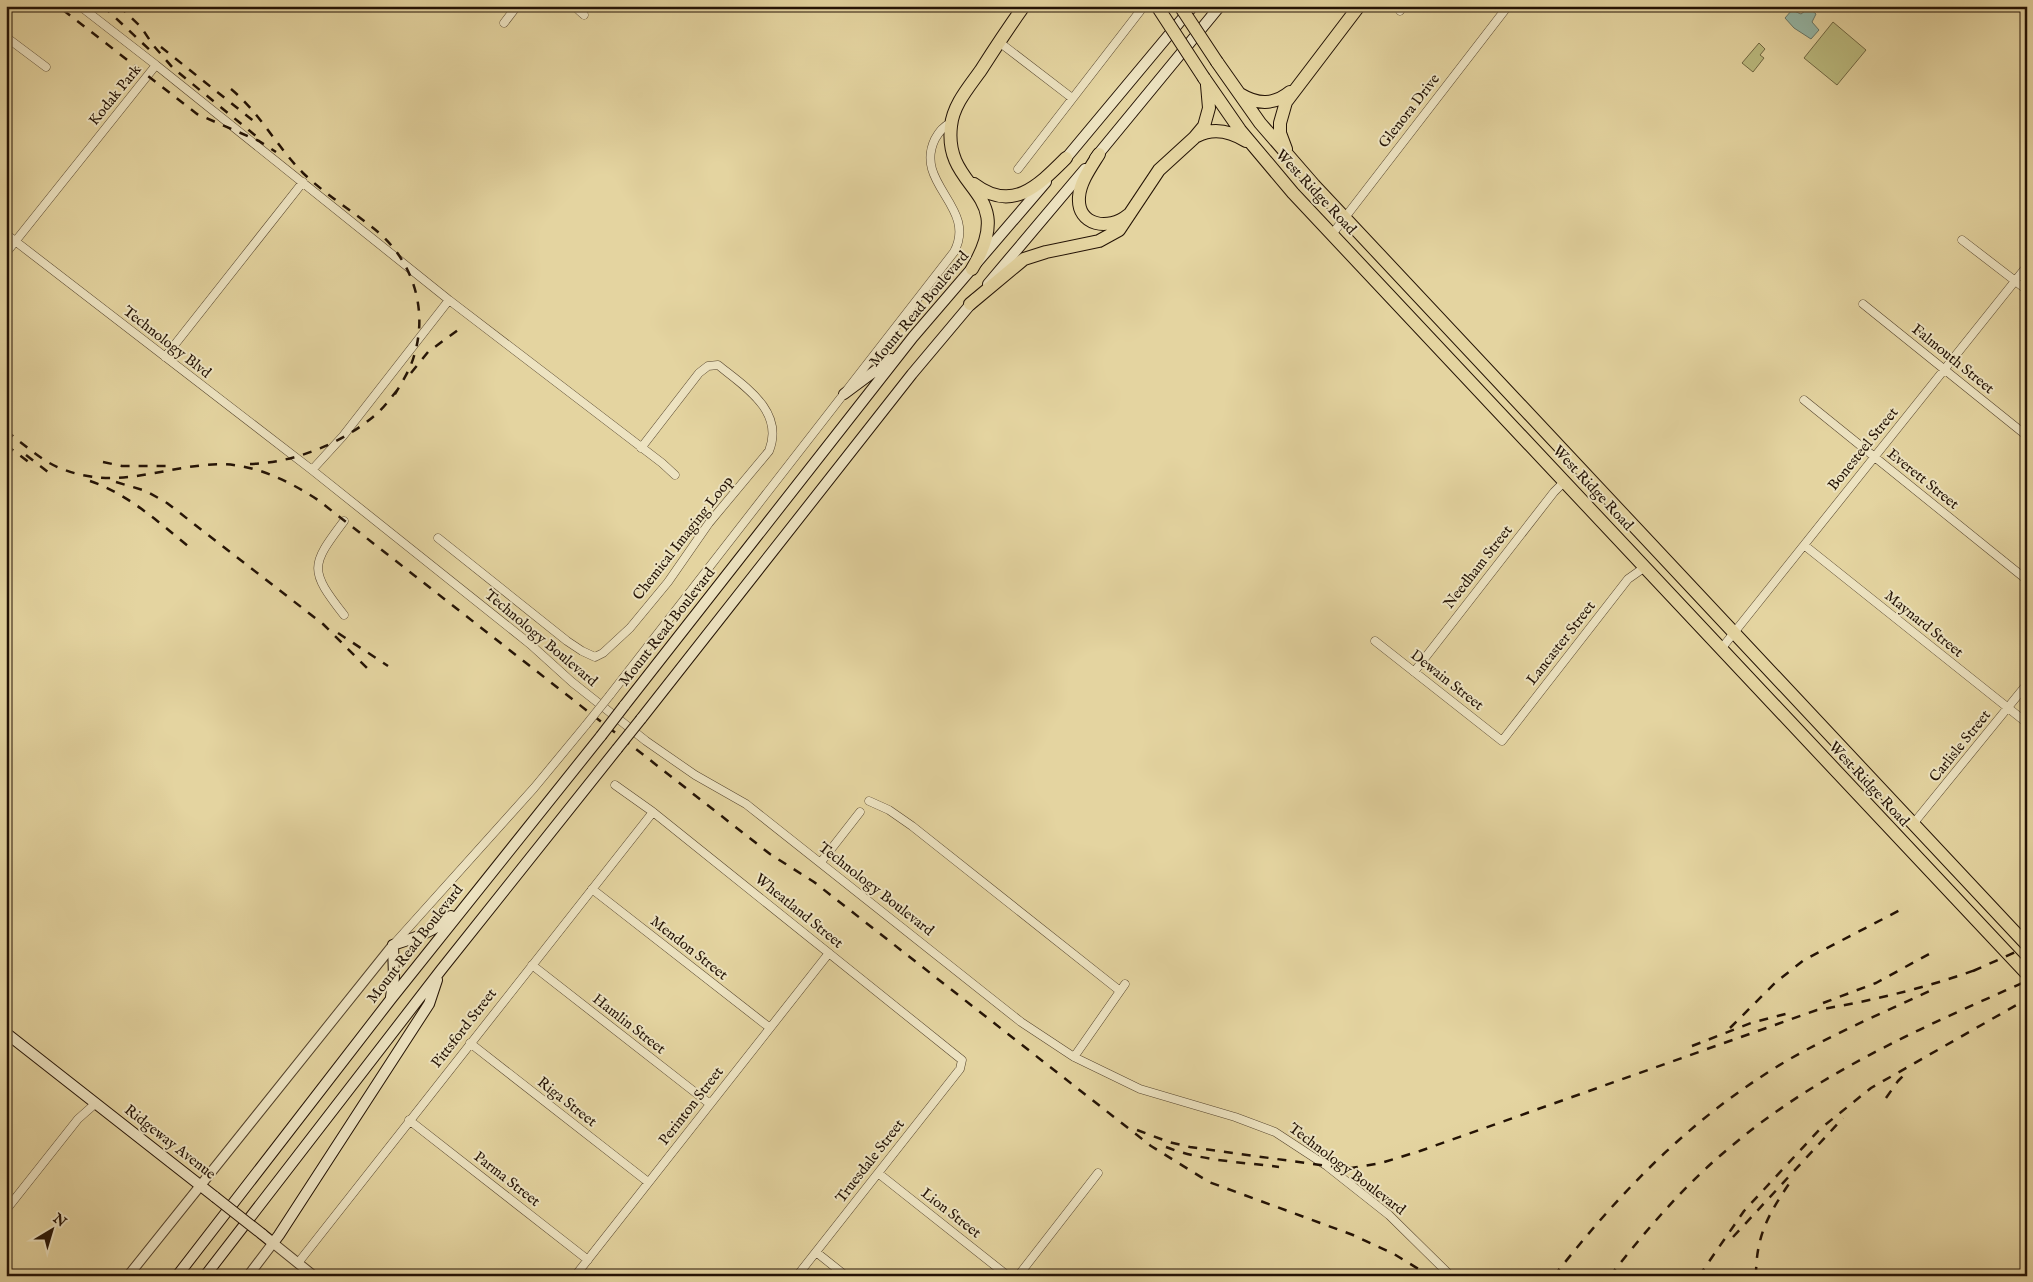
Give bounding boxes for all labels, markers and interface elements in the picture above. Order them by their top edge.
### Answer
street label: Kodak Park [85,60,146,129]
street label: Glenora Drive [1374,70,1444,152]
street label: West Ridge Road [1272,145,1361,239]
street label: Mount Read Boulevard [865,246,974,371]
street label: Technology Blvd [119,302,216,383]
street label: Falmouth Street [1908,320,1998,398]
street label: Bonesteel Street [1824,404,1902,494]
street label: West Ridge Road [1549,441,1638,535]
street label: Everett Street [1883,444,1963,514]
street label: Chemical Imaging Loop [629,472,737,604]
street label: Needham Street [1439,521,1517,613]
street label: Mount Read Boulevard [615,563,720,690]
street label: Technology Boulevard [481,585,602,691]
street label: Maynard Street [1881,586,1967,662]
street label: Lancaster Street [1522,597,1600,689]
street label: Dewain Street [1407,645,1487,715]
street label: Carlisle Street [1925,706,1995,786]
street label: West Ridge Road [1825,737,1914,831]
street label: Technology Boulevard [814,838,938,941]
street label: Wheatland Street [751,869,847,953]
street label: Mount Read Boulevard [363,880,468,1007]
street label: Mendon Street [646,912,732,984]
street label: Pittsford Street [427,984,501,1072]
street label: Hamlin Street [589,990,669,1058]
street label: Perinton Street [654,1063,728,1149]
street label: Riga Street [533,1073,601,1131]
street label: Ridgeway Avenue [120,1100,220,1184]
street label: Truesdale Street [831,1115,909,1207]
street label: Technology Boulevard [1285,1119,1410,1220]
street label: Parma Street [470,1147,544,1211]
street label: Lion Street [917,1184,985,1242]
north arrow [28,1204,78,1254]
text: N [48,1209,70,1231]

